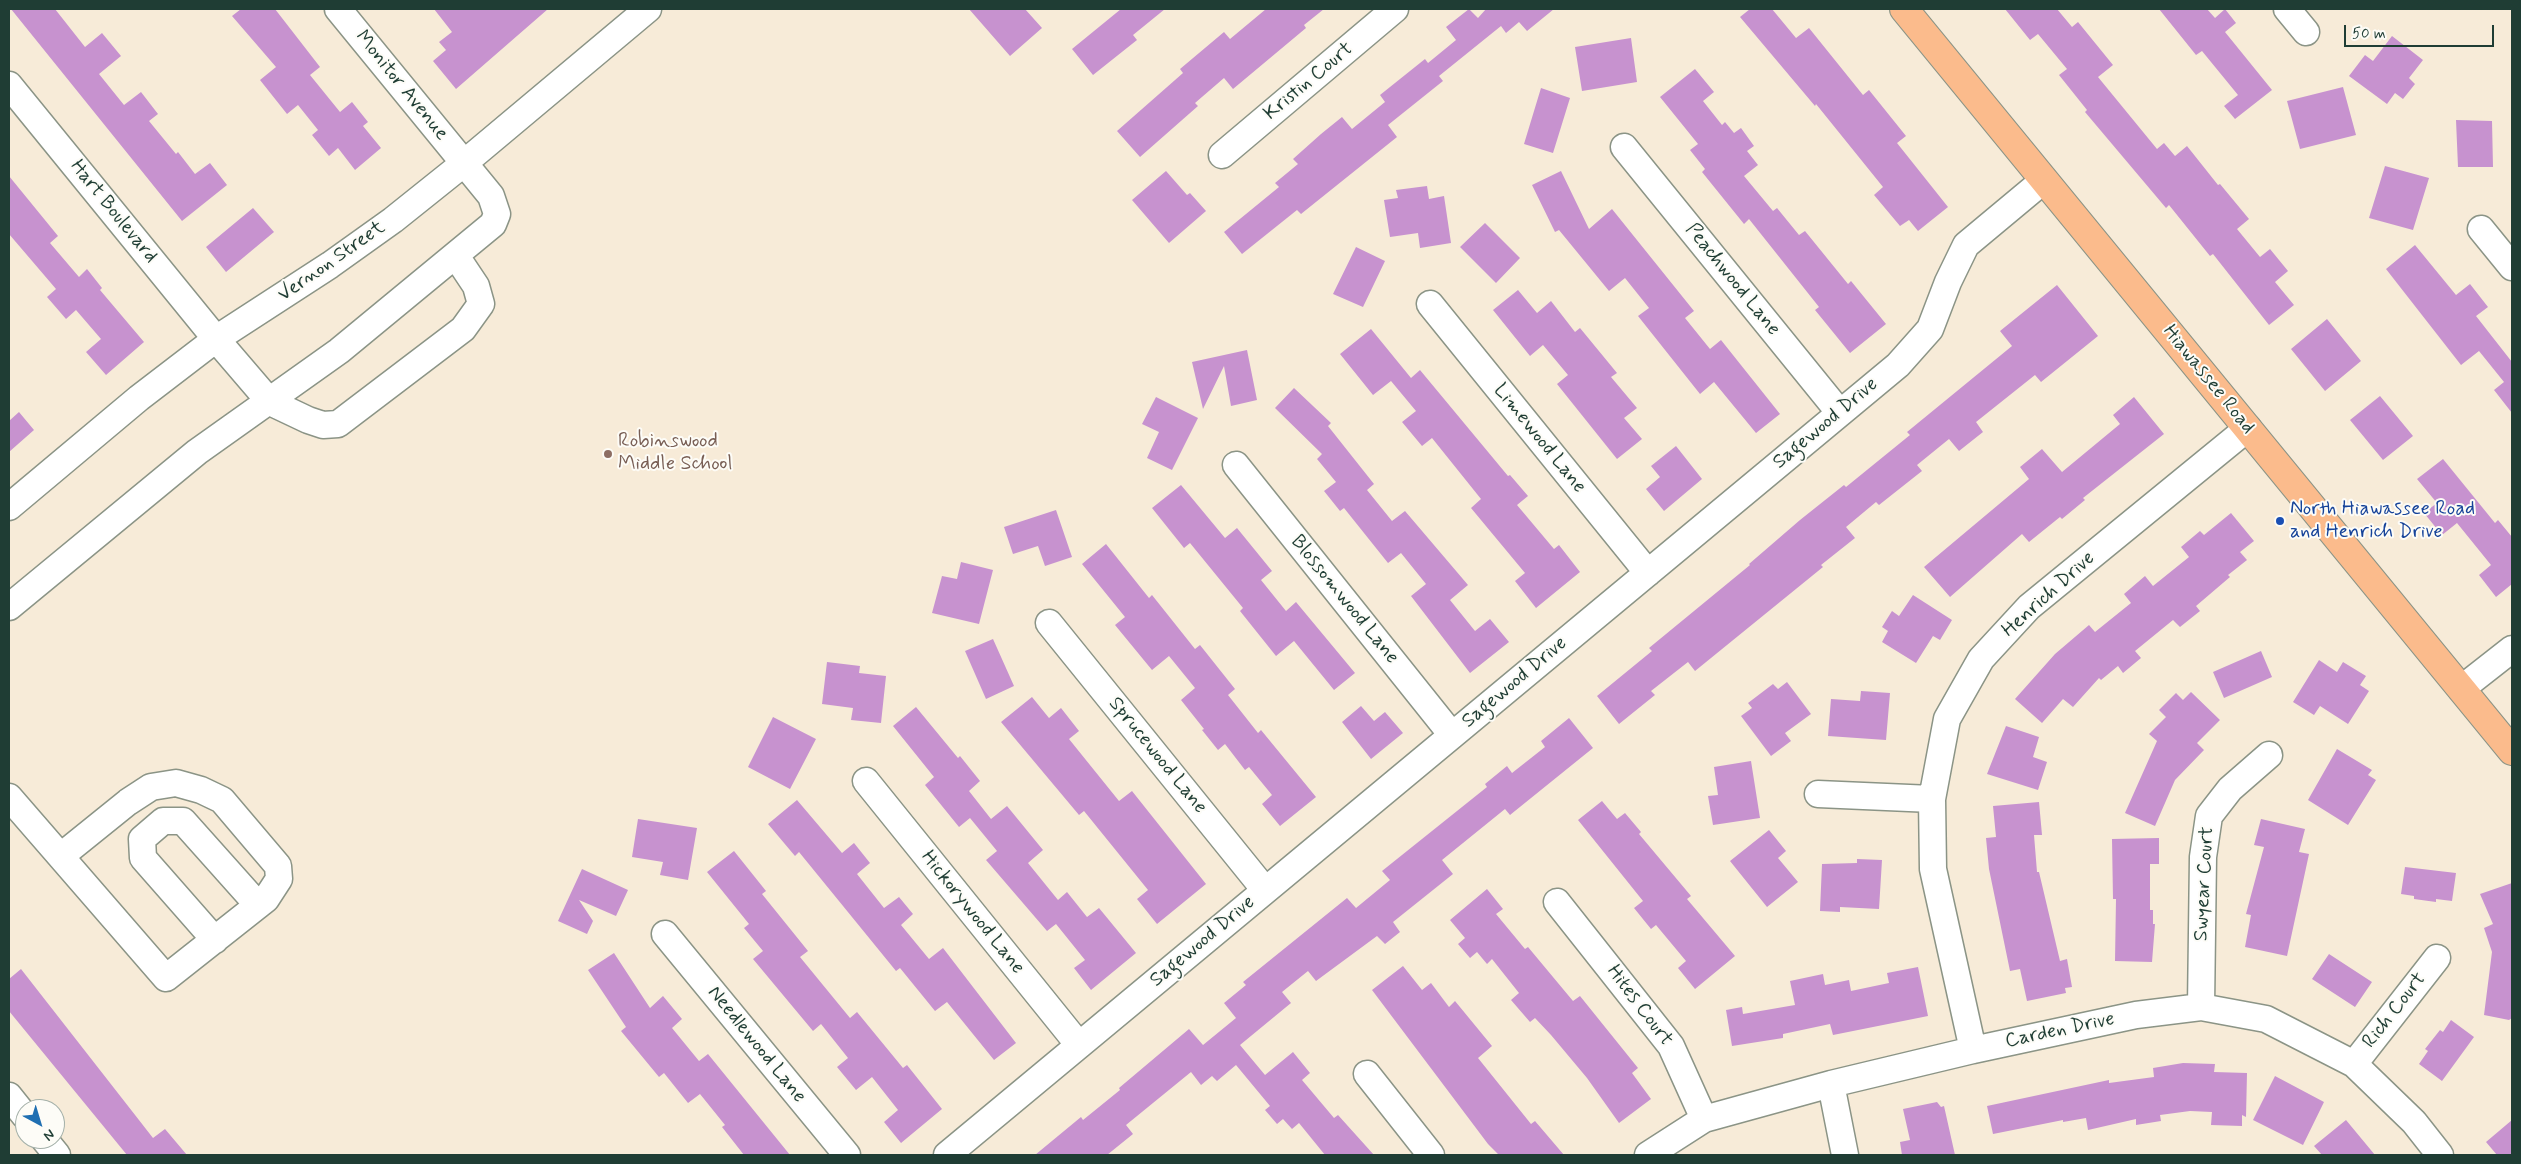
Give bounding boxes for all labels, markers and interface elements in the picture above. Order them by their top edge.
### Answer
scale bar [2346,15,2496,47]
text: 50 m [2352,24,2386,44]
street label: Monitor Avenue [349,26,453,146]
street label: Kristin Court [1260,38,1358,126]
street label: Hart Boulevard [64,156,162,268]
street label: Vernon Street [274,216,390,308]
street label: Peachwood Lane [1679,219,1785,341]
street label: Hiawassee Road [2157,321,2259,439]
street label: Sagewood Drive [1769,373,1883,475]
street label: Limewood Lane [1488,379,1590,499]
place label: Robinswood Middle School [618,430,732,477]
marker: Robinswood Middle School [602,448,614,460]
place label: North Hiawassee Road and Henrich Drive [2290,498,2475,545]
marker: North Hiawassee Road and Henrich Drive [2274,515,2286,527]
street label: Blossomwood Lane [1285,531,1403,669]
street label: Henrich Drive [1998,547,2100,643]
street label: Sagewood Drive [1458,632,1572,734]
street label: Sprucewood Lane [1103,693,1211,819]
street label: Swyear Court [2190,826,2220,942]
street label: Hickorywood Lane [915,846,1029,980]
street label: Sagewood Drive [1146,891,1260,993]
street label: Hites Court [1601,961,1677,1051]
street label: Rich Court [2358,968,2432,1054]
street label: Needlewood Lane [702,982,810,1108]
street label: Carden Drive [2003,1008,2117,1054]
north arrow [15,1099,65,1149]
text: N [40,1125,58,1145]

